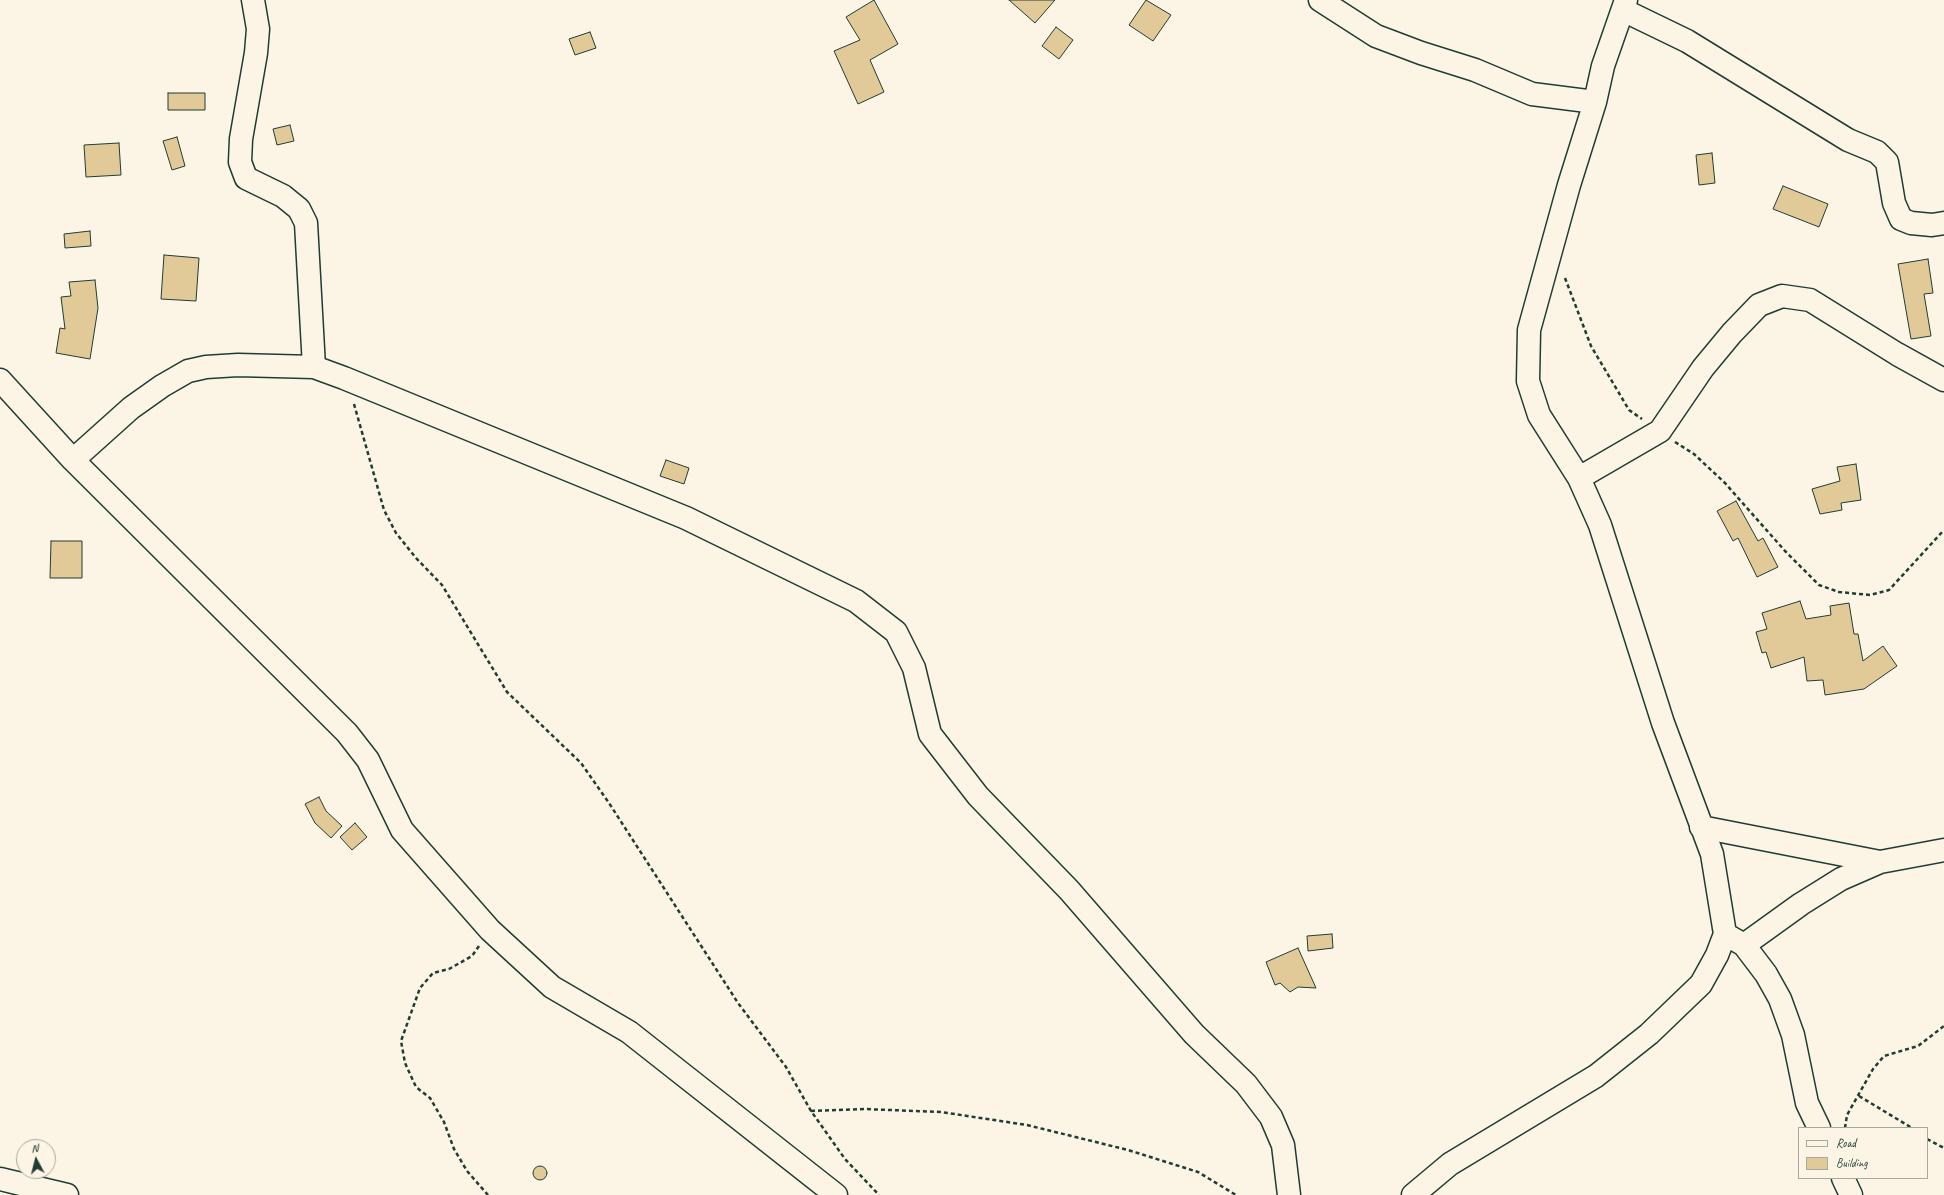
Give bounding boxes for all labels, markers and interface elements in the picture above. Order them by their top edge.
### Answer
legend [1798,1127,1928,1179]
text: Road [1836,1135,1856,1151]
north arrow [16,1139,56,1179]
text: N [30,1141,39,1155]
text: Building [1836,1155,1868,1171]

